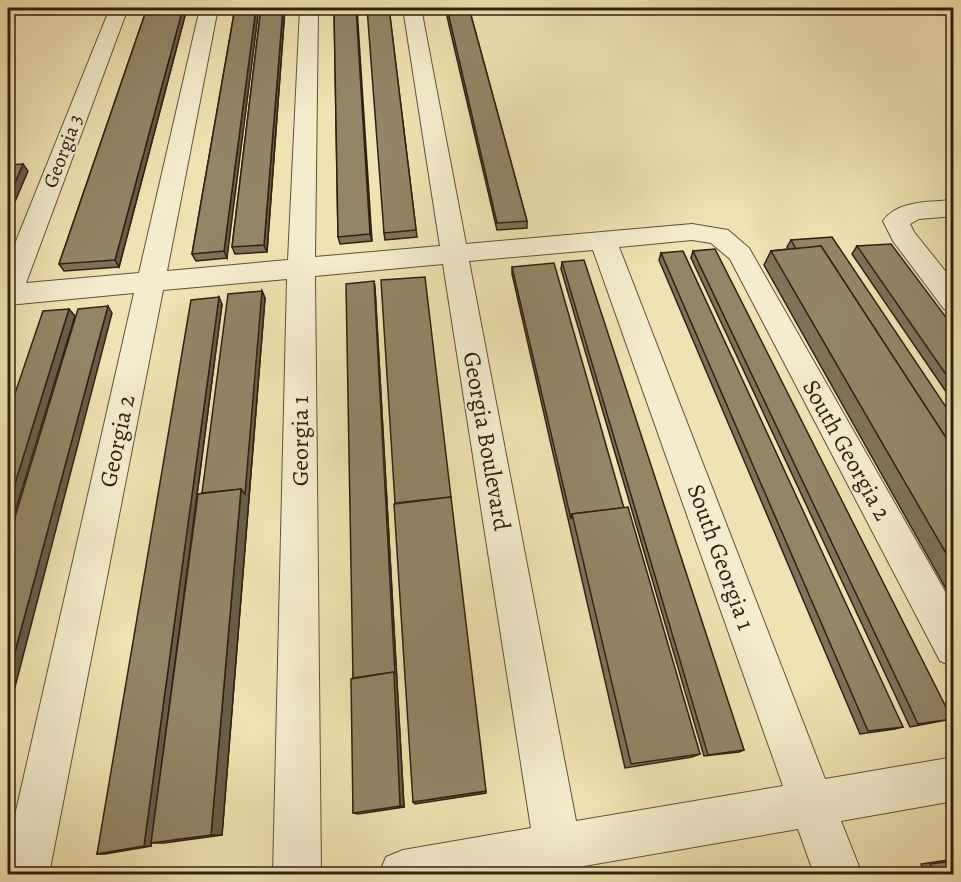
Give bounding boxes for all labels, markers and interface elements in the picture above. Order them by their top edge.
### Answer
street label: Georgia 3 [37,110,89,192]
street label: Georgia Boulevard [456,349,519,533]
street label: South Georgia 2 [795,374,899,526]
street label: Georgia 2 [92,392,142,490]
street label: Georgia 1 [284,396,316,486]
street label: South Georgia 1 [680,480,762,634]

